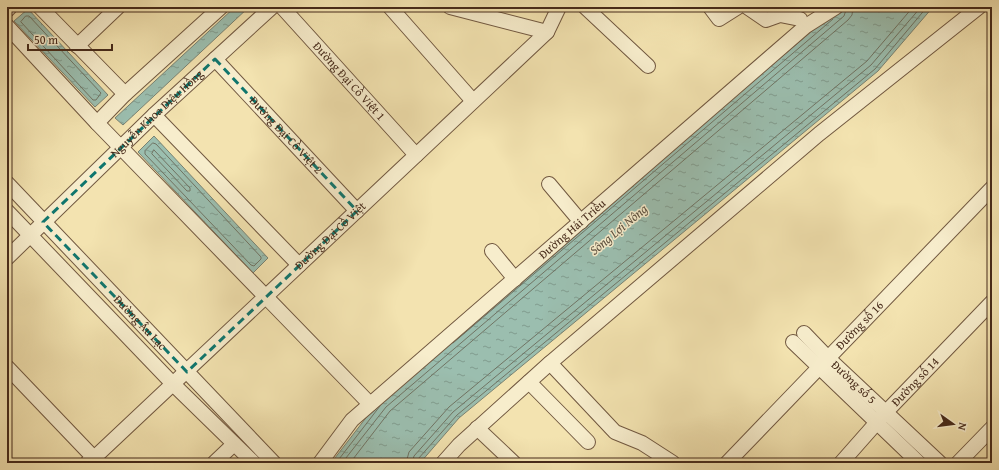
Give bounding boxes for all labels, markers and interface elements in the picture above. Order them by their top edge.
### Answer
scale bar [28,26,112,52]
text: 50 m [34,31,58,48]
street label: Đường Đại Cồ Việt 1 [309,38,390,124]
street label: Nguyễn Khoa Diệu Hồng [106,65,207,161]
street label: Đường Đại Cồ Việt 2 [246,92,327,177]
street label: Đường Hải Triều [535,194,609,263]
street label: Đường Đại Cồ Việt [290,197,370,273]
water label: Sông Lợi Nông [585,199,652,259]
street label: Đường Âu Lạc [110,291,171,354]
street label: Đường số 16 [832,297,887,353]
street label: Đường số 14 [887,353,943,410]
street label: Đường số 5 [828,356,881,407]
north arrow [933,404,973,444]
text: N [954,421,971,433]

